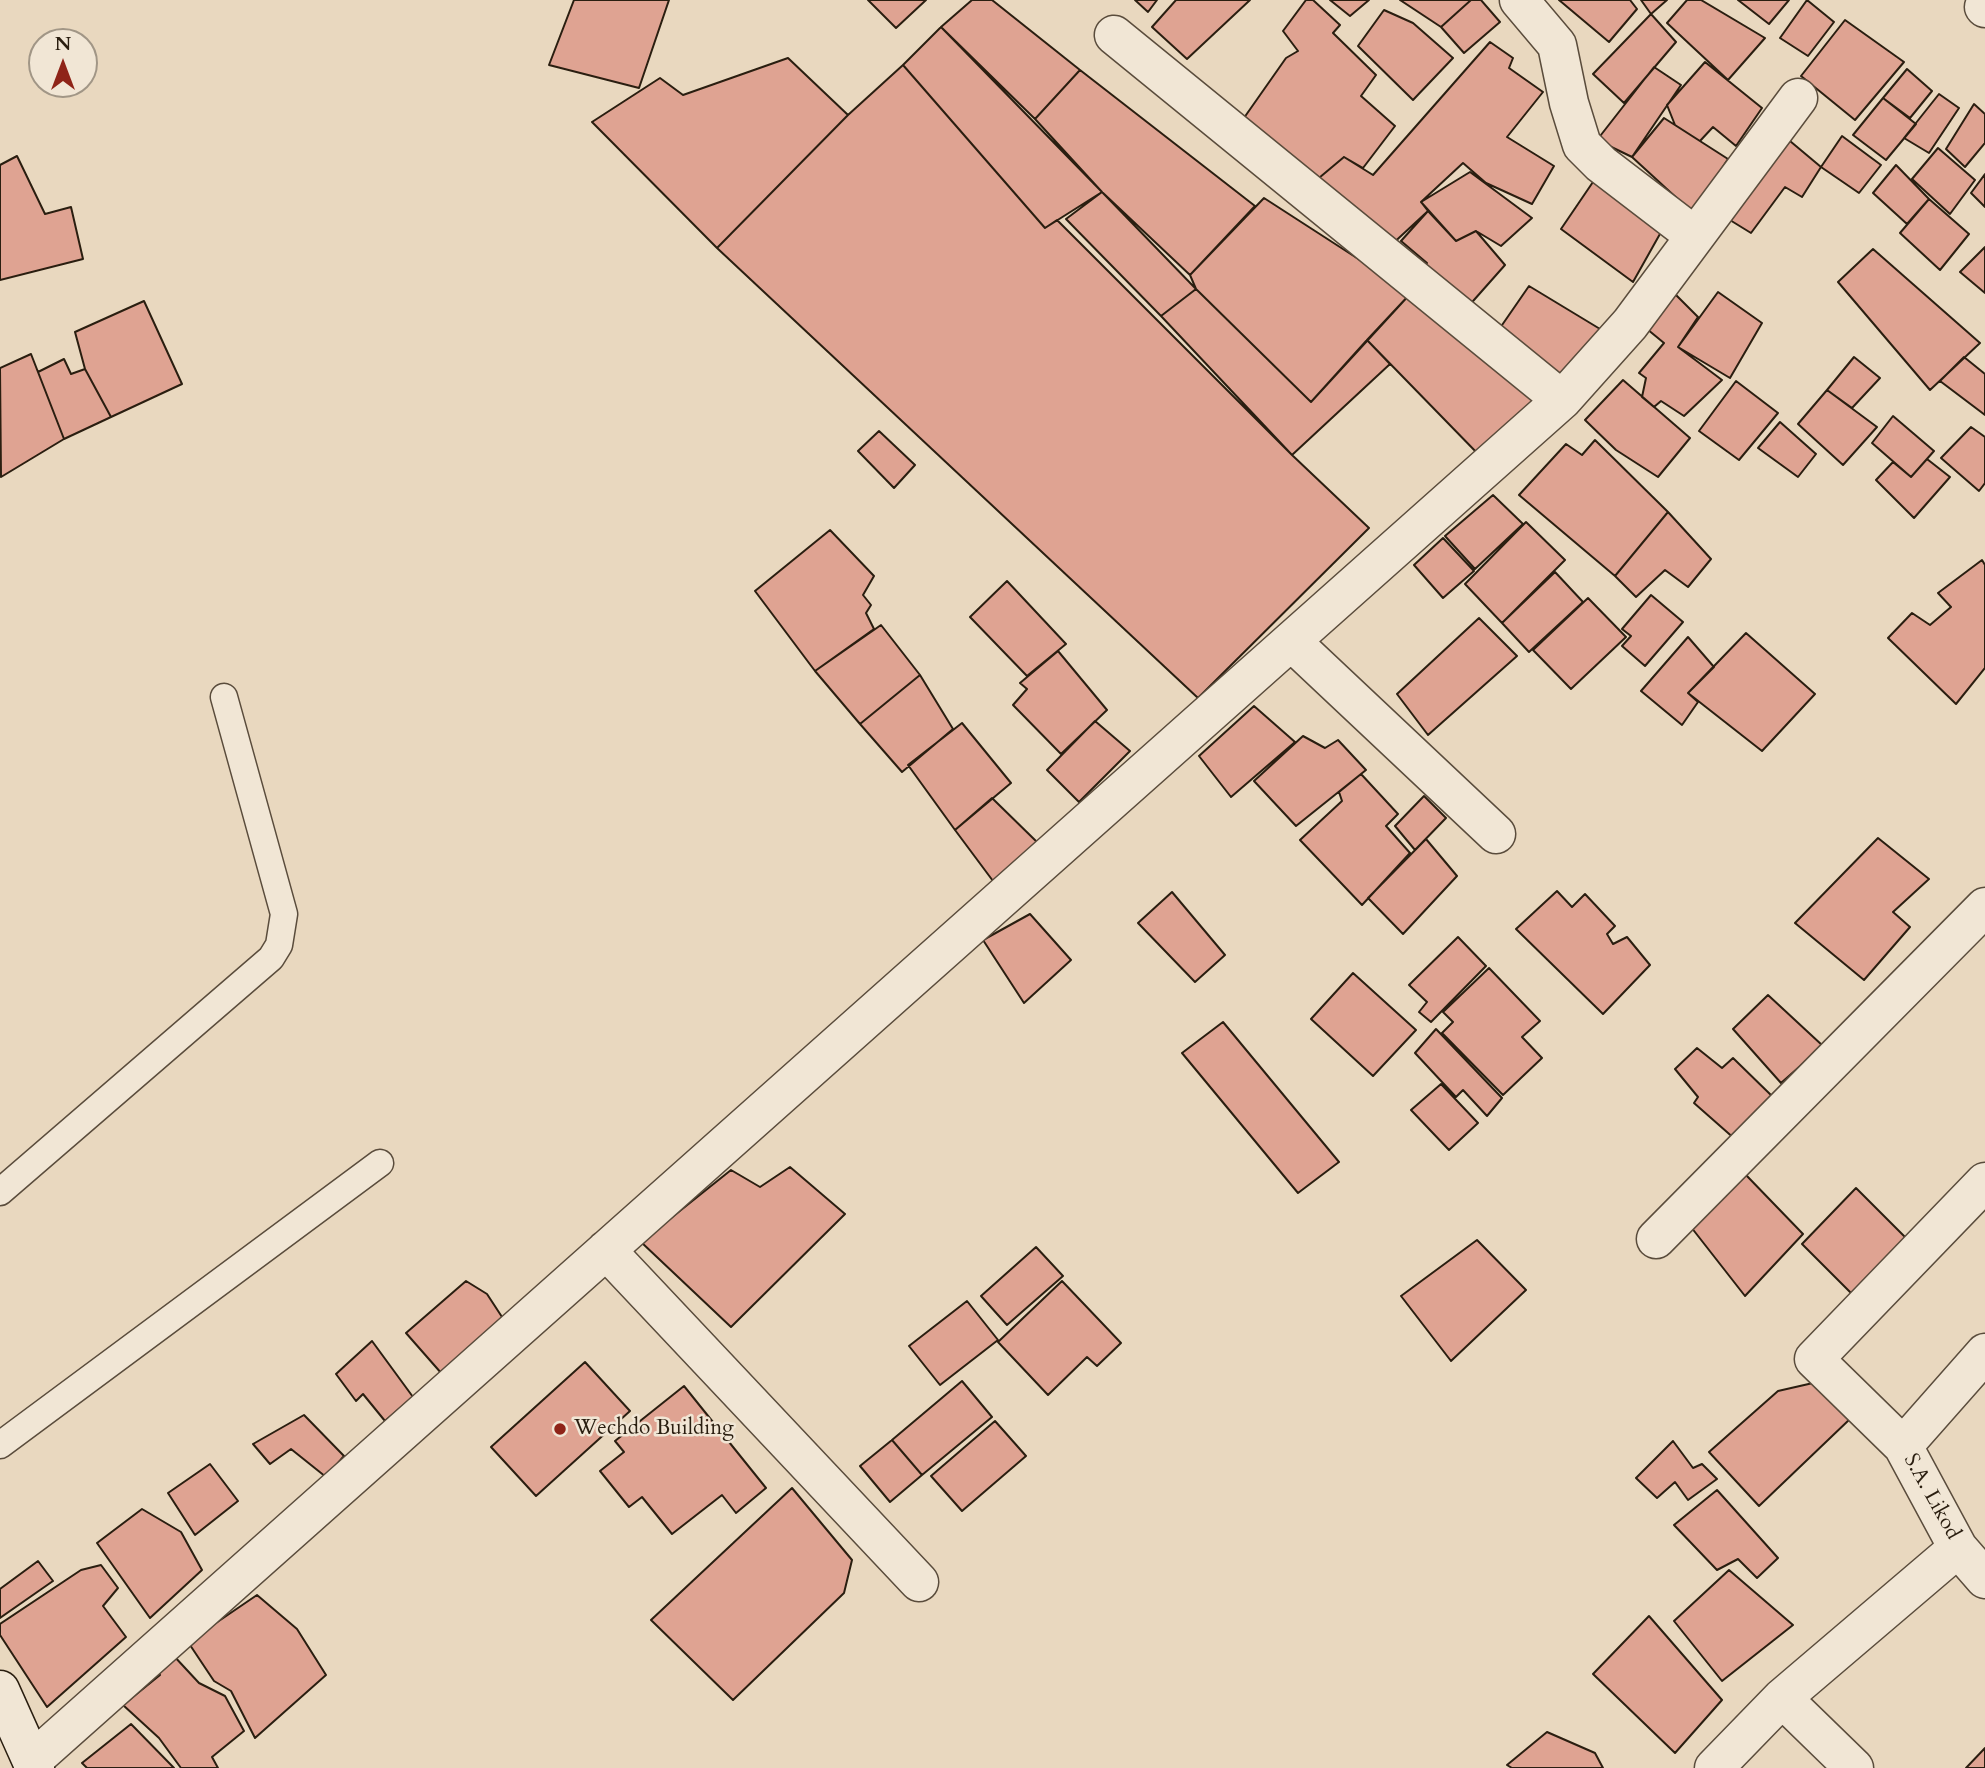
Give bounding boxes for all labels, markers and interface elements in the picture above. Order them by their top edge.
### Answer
north arrow [28,28,98,98]
text: N [55,31,71,57]
place label: Wechdo Building [574,1416,734,1442]
marker: Wechdo Building [552,1421,568,1437]
street label: S.A. Likod [1897,1450,1965,1544]

